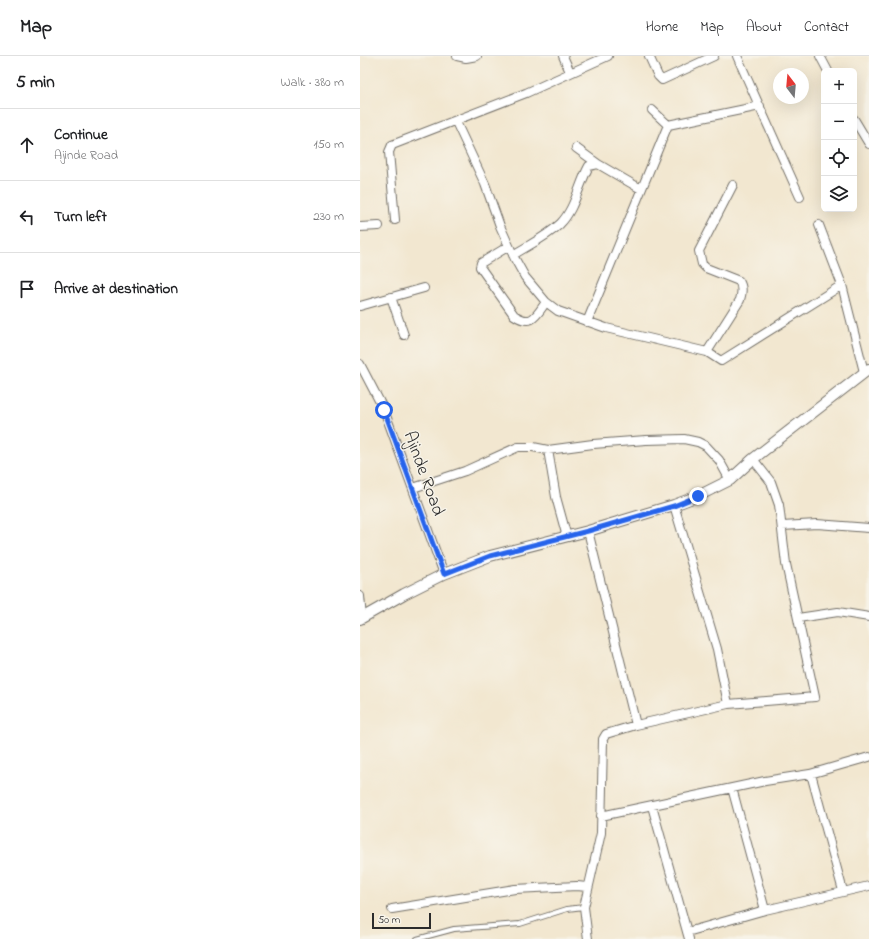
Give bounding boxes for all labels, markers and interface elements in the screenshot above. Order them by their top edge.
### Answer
text: Map [20,14,52,41]
text: Home [646,17,678,38]
text: Map [700,17,724,38]
text: About [746,17,782,38]
text: Contact [804,17,849,38]
north arrow [773,68,809,104]
map controls [821,68,857,212]
button: + [821,68,857,104]
text: 5 min [16,70,55,95]
text: Walk · 380 m [281,73,344,92]
button: − [821,104,857,140]
text: Continue [54,124,108,146]
icon: ahead [16,134,38,156]
text: 150 m [313,135,344,154]
button: locate [821,140,857,176]
text: Ajinde Road [54,146,118,165]
button: layers [821,176,857,212]
icon: left [16,206,38,228]
text: Turn left [54,206,107,228]
text: 230 m [313,207,344,226]
icon: arrive [16,278,38,300]
text: Arrive at destination [54,278,178,300]
route start [375,401,393,419]
street label: Ajinde Road [396,428,450,520]
route end [689,487,707,505]
scale bar [372,911,431,930]
text: 50 m [378,912,400,928]

